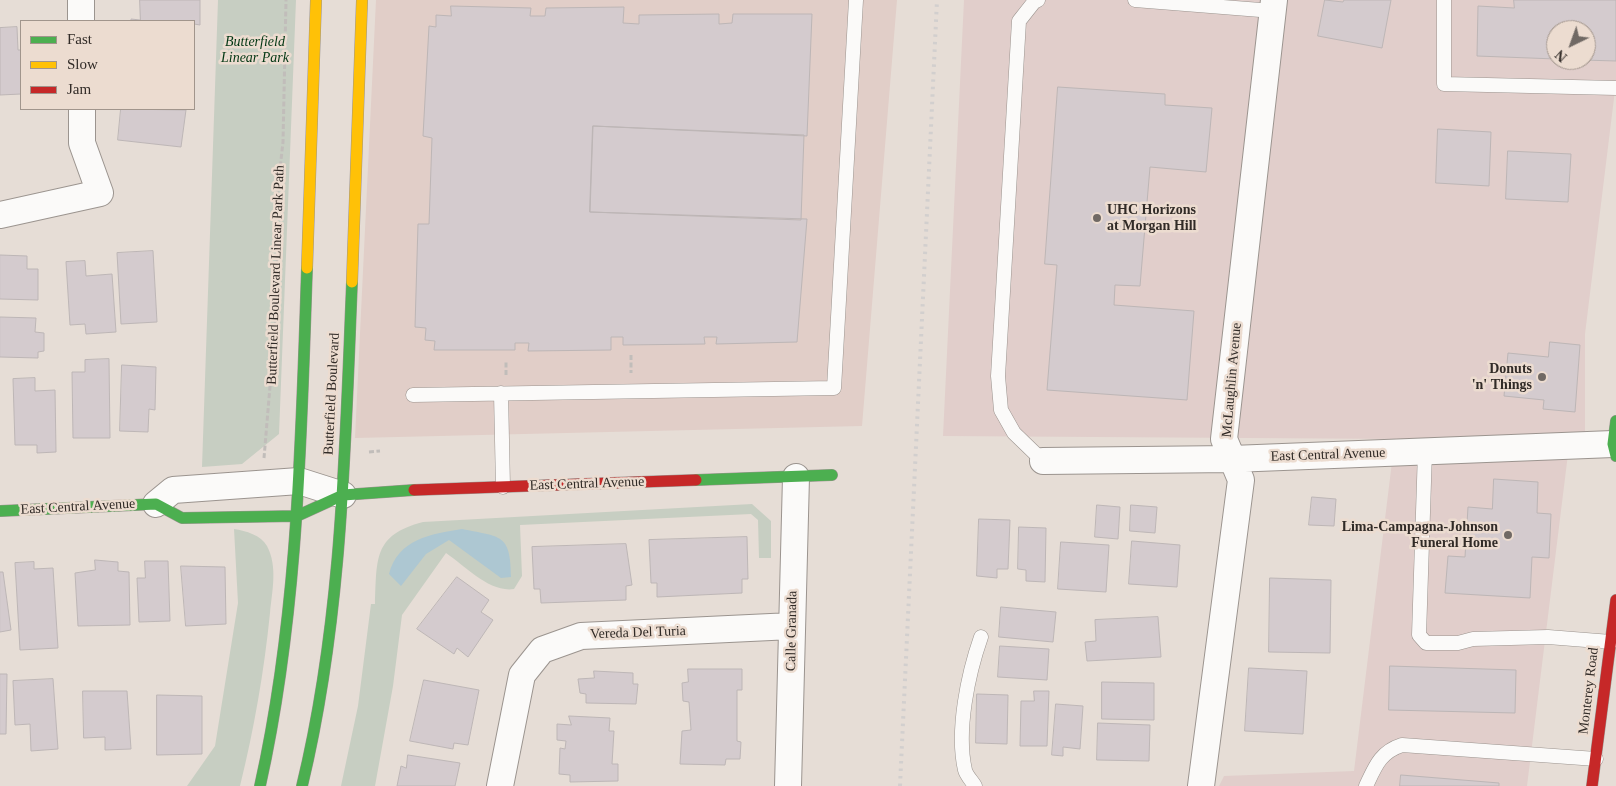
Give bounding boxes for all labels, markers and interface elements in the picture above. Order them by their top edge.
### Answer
legend [20,20,195,110]
north arrow [1546,20,1596,70]
text: Fast [67,31,92,47]
park label: Butterfield Linear Park [221,34,289,66]
text: N [1553,47,1570,65]
text: Slow [67,56,98,72]
text: Jam [67,81,91,97]
street label: Butterfield Boulevard Linear Park Path [264,165,288,385]
place label: UHC Horizons at Morgan Hill [1107,202,1196,234]
marker: UHC Horizons at Morgan Hill [1091,212,1103,224]
street label: McLaughlin Avenue [1219,322,1245,438]
street label: Butterfield Boulevard [320,332,344,456]
place label: Donuts 'n' Things [1472,361,1532,394]
marker: Donuts 'n' Things [1536,371,1548,383]
street label: East Central Avenue [1270,445,1386,465]
street label: East Central Avenue [529,474,645,494]
street label: East Central Avenue [20,496,136,518]
place label: Lima-Campagna-Johnson Funeral Home [1342,519,1498,552]
marker: Lima-Campagna-Johnson Funeral Home [1502,529,1514,541]
street label: Calle Granada [783,591,801,671]
street label: Vereda Del Turia [590,623,686,643]
street label: Monterey Road [1575,647,1603,735]

